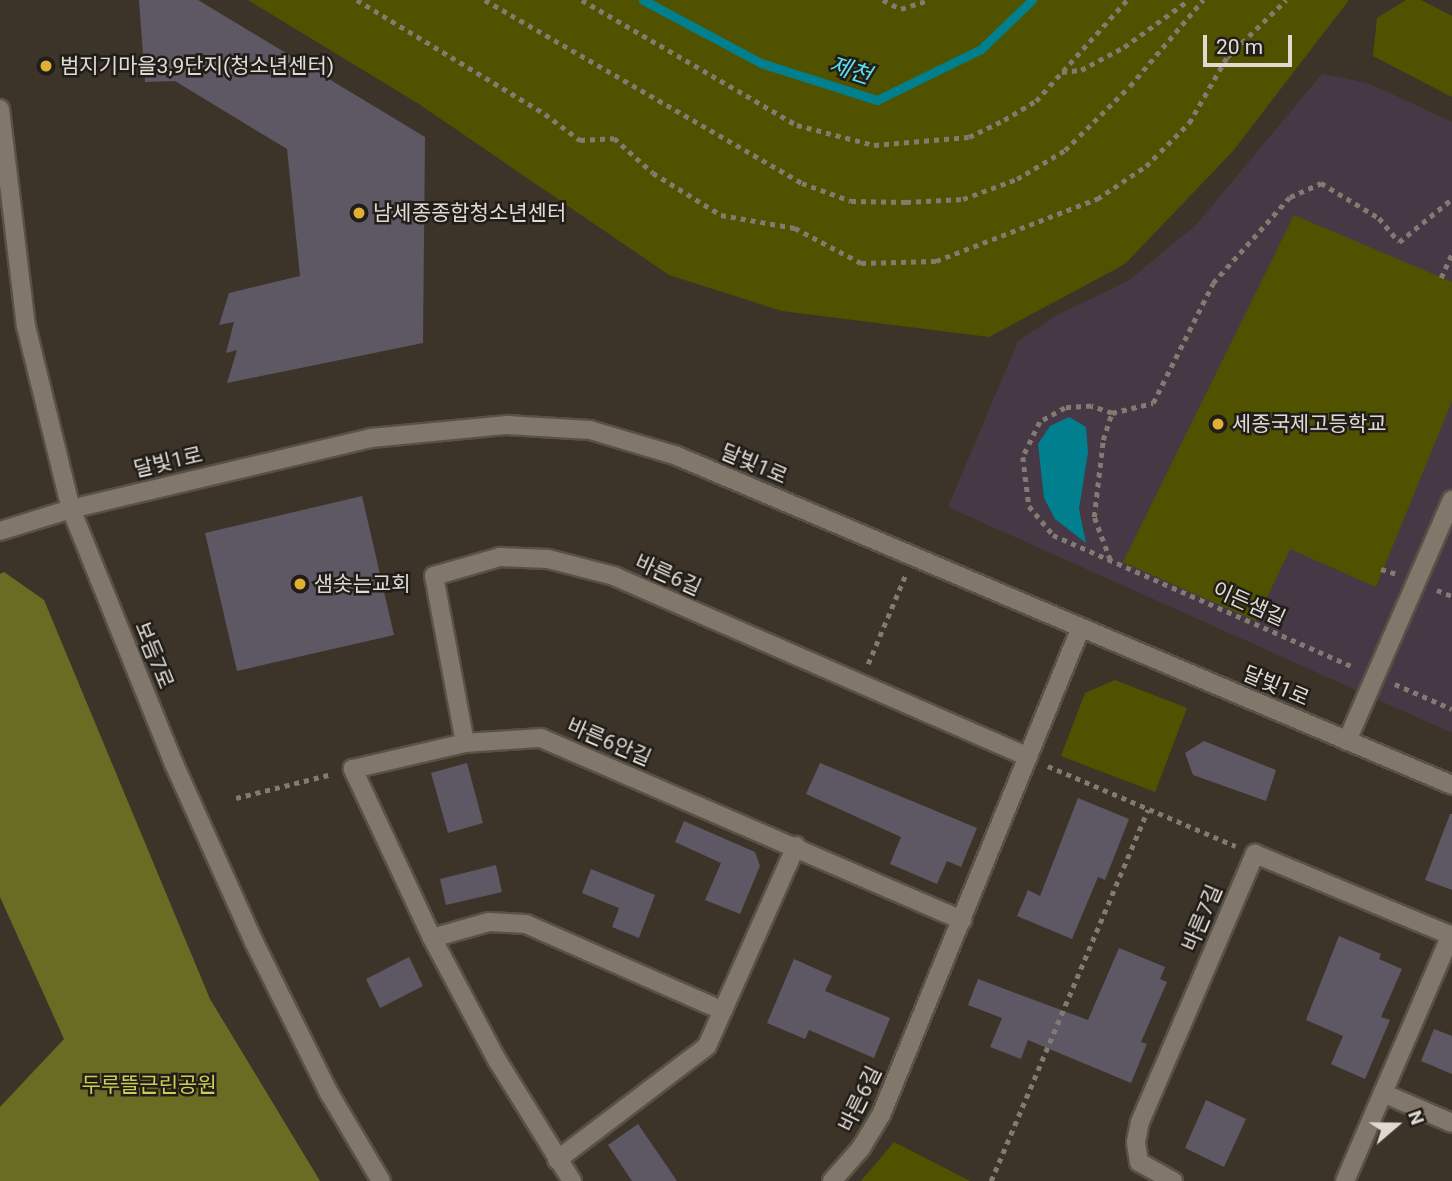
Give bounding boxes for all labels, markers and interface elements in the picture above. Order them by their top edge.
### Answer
scale bar [1207,21,1296,65]
text: 20 m [1216,35,1263,59]
water label: 제천 [826,51,874,91]
place label: 범지기마을3,9단지(청소년센터) [60,53,334,79]
marker: 범지기마을3,9단지(청소년센터) [38,58,54,74]
place label: 남세종종합청소년센터 [373,200,566,226]
marker: 남세종종합청소년센터 [351,205,367,221]
place label: 세종국제고등학교 [1232,411,1387,437]
marker: 세종국제고등학교 [1210,416,1226,432]
street label: 달빛1로 [717,439,791,489]
street label: 달빛1로 [131,442,205,482]
street label: 바른6길 [631,549,705,601]
place label: 샘솟는교회 [314,571,411,597]
marker: 샘솟는교회 [292,576,308,592]
street label: 이든샘길 [1209,577,1289,631]
street label: 보듬7로 [129,618,179,692]
street label: 달빛1로 [1239,661,1313,711]
street label: 바른6안길 [563,713,655,771]
street label: 바른7길 [1177,881,1227,955]
street label: 바른6길 [833,1062,887,1136]
park label: 두루뜰근린공원 [81,1072,217,1098]
north arrow [1361,1090,1431,1160]
text: N [1403,1107,1429,1128]

